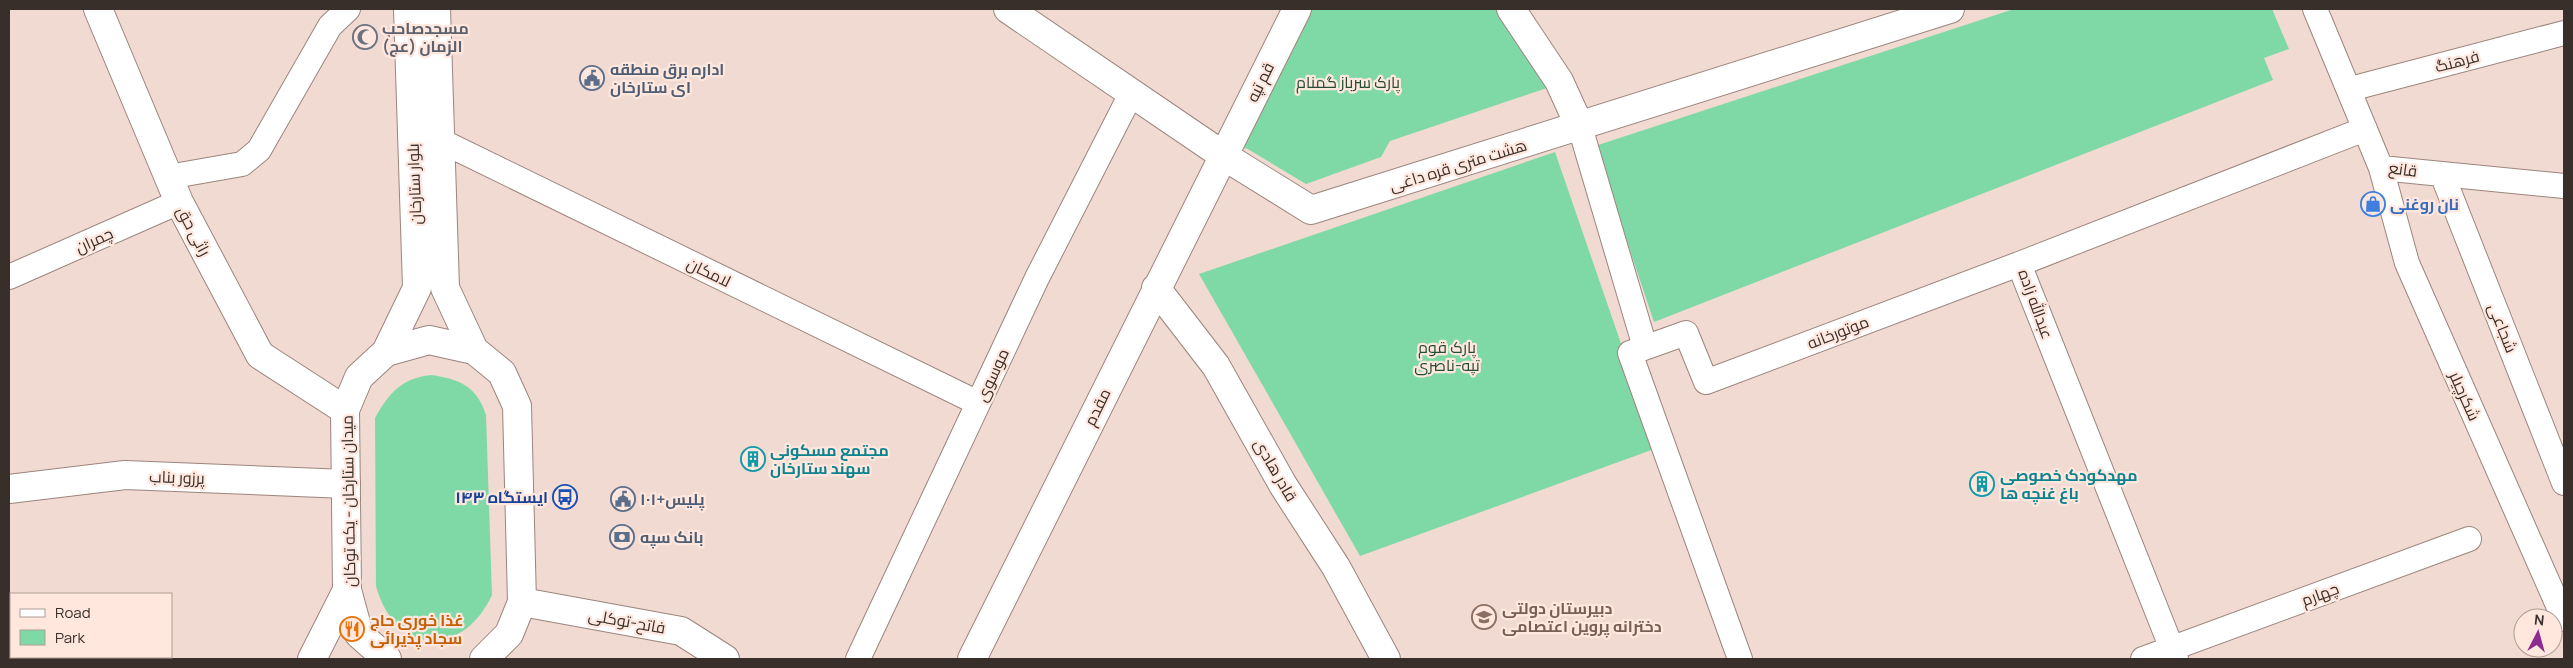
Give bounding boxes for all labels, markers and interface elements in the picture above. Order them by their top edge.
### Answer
place label: مسجدصاحب الزمان (عج) [382,17,469,57]
mosque icon: مسجدصاحب الزمان (عج) [352,24,378,50]
street label: فرهنگ [2432,45,2482,77]
place label: اداره برق منطقه ای ستارخان [610,58,724,98]
street label: قم تپه [1241,58,1280,106]
public building icon: اداره برق منطقه ای ستارخان [579,65,605,91]
park label: پارک سرباز گمنام [1296,71,1401,94]
street label: هشت متری قره داغی [1387,134,1529,196]
street label: بلوار ستارخان [402,143,426,225]
street label: قانع [2387,156,2419,183]
shop icon: نان روغنی [2360,191,2386,217]
place label: نان روغنی [2390,193,2459,215]
street label: راثی حق [172,202,216,260]
street label: چمران [72,222,117,259]
street label: لامکان [683,252,735,292]
street label: عبدالله زاده [2013,266,2059,342]
street label: شجاعی [2483,300,2523,356]
street label: موتورخانه [1804,310,1872,354]
park label: پارک قوم تپه-ناصری [1414,336,1481,376]
street label: موسوی [970,345,1014,405]
street label: شکرچیلر [2443,367,2486,425]
street label: مقدم [1079,385,1116,430]
street label: میدان ستارخان - یکه توکان [335,415,361,587]
street label: قادر هادی [1249,435,1303,505]
place label: مجتمع مسکونی سهند ستارخان [770,439,889,479]
building icon: مجتمع مسکونی سهند ستارخان [740,446,766,472]
place label: مهدکودک خصوصی باغ غنچه ها [2000,464,2138,505]
street label: پرزور بناب [149,465,206,490]
building icon: مهدکودک خصوصی باغ غنچه ها [1969,471,1995,497]
bus stop icon: ایستگاه ۱۴۳ [552,484,578,510]
place label: ایستگاه ۱۴۳ [455,486,548,508]
public building icon: پلیس+۱۰۱ [610,486,636,512]
place label: پلیس+۱۰۱ [640,488,705,511]
bank icon: بانک سپه [609,524,635,550]
place label: بانک سپه [640,526,704,549]
street label: چهارم [2298,577,2342,612]
legend [10,593,172,658]
place label: دبیرستان دولتی دخترانه پروین اعتصامی [1502,597,1662,638]
text: Road [55,602,91,623]
street label: فاتح-توکلی [586,603,667,640]
school or university icon: دبیرستان دولتی دخترانه پروین اعتصامی [1471,604,1497,630]
north arrow [2513,608,2563,658]
place label: غذا خوری حاج سجاد پذیرائی [370,609,463,650]
text: N [2533,610,2545,630]
restaurant icon: غذا خوری حاج سجاد پذیرائی [339,616,365,642]
text: Park [55,627,85,648]

